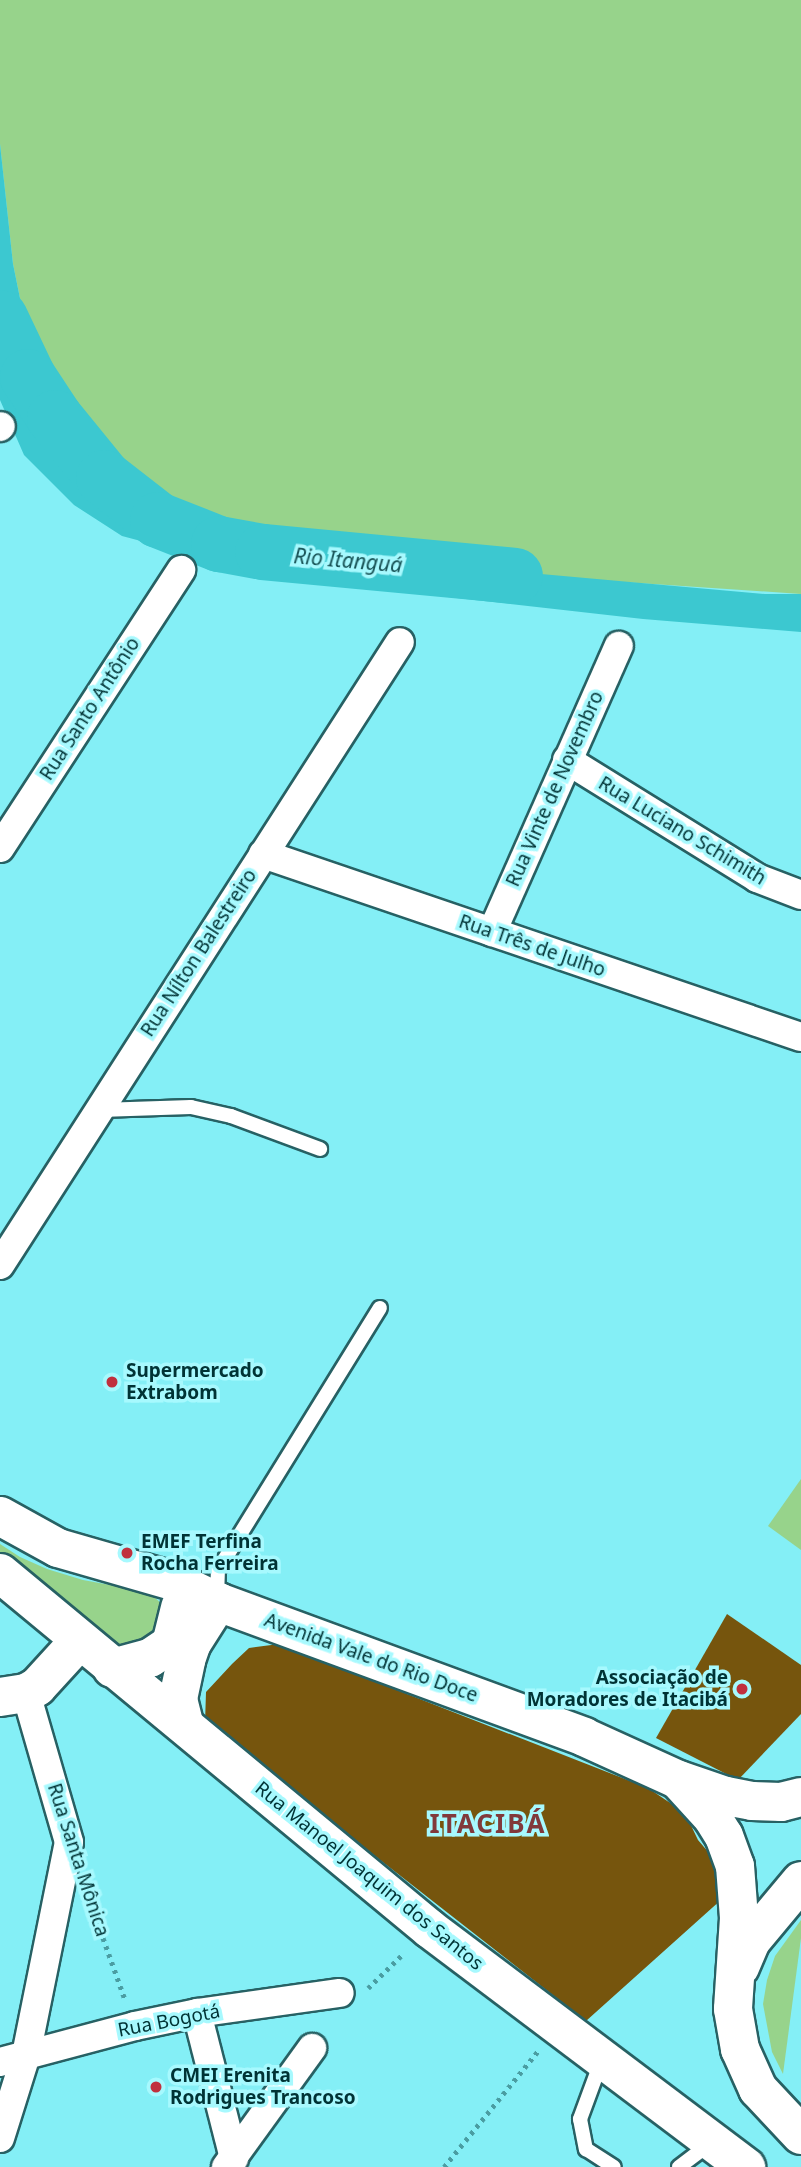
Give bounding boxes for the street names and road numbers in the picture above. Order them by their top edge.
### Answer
street label: Rua Santo Antônio [35,633,145,785]
street label: Rua Vinte de Novembro [502,688,608,890]
street label: Rua Luciano Schimith [594,772,770,890]
street label: Rua Nílton Balestreiro [136,865,262,1041]
street label: Rua Três de Julho [456,910,608,982]
street label: Avenida Vale do Rio Doce [261,1609,481,1707]
street label: Rua Manoel Joaquim dos Santos [250,1777,488,1975]
street label: Rua Santa Mônica [42,1781,114,1939]
street label: Rua Bogotá [116,2000,222,2042]

